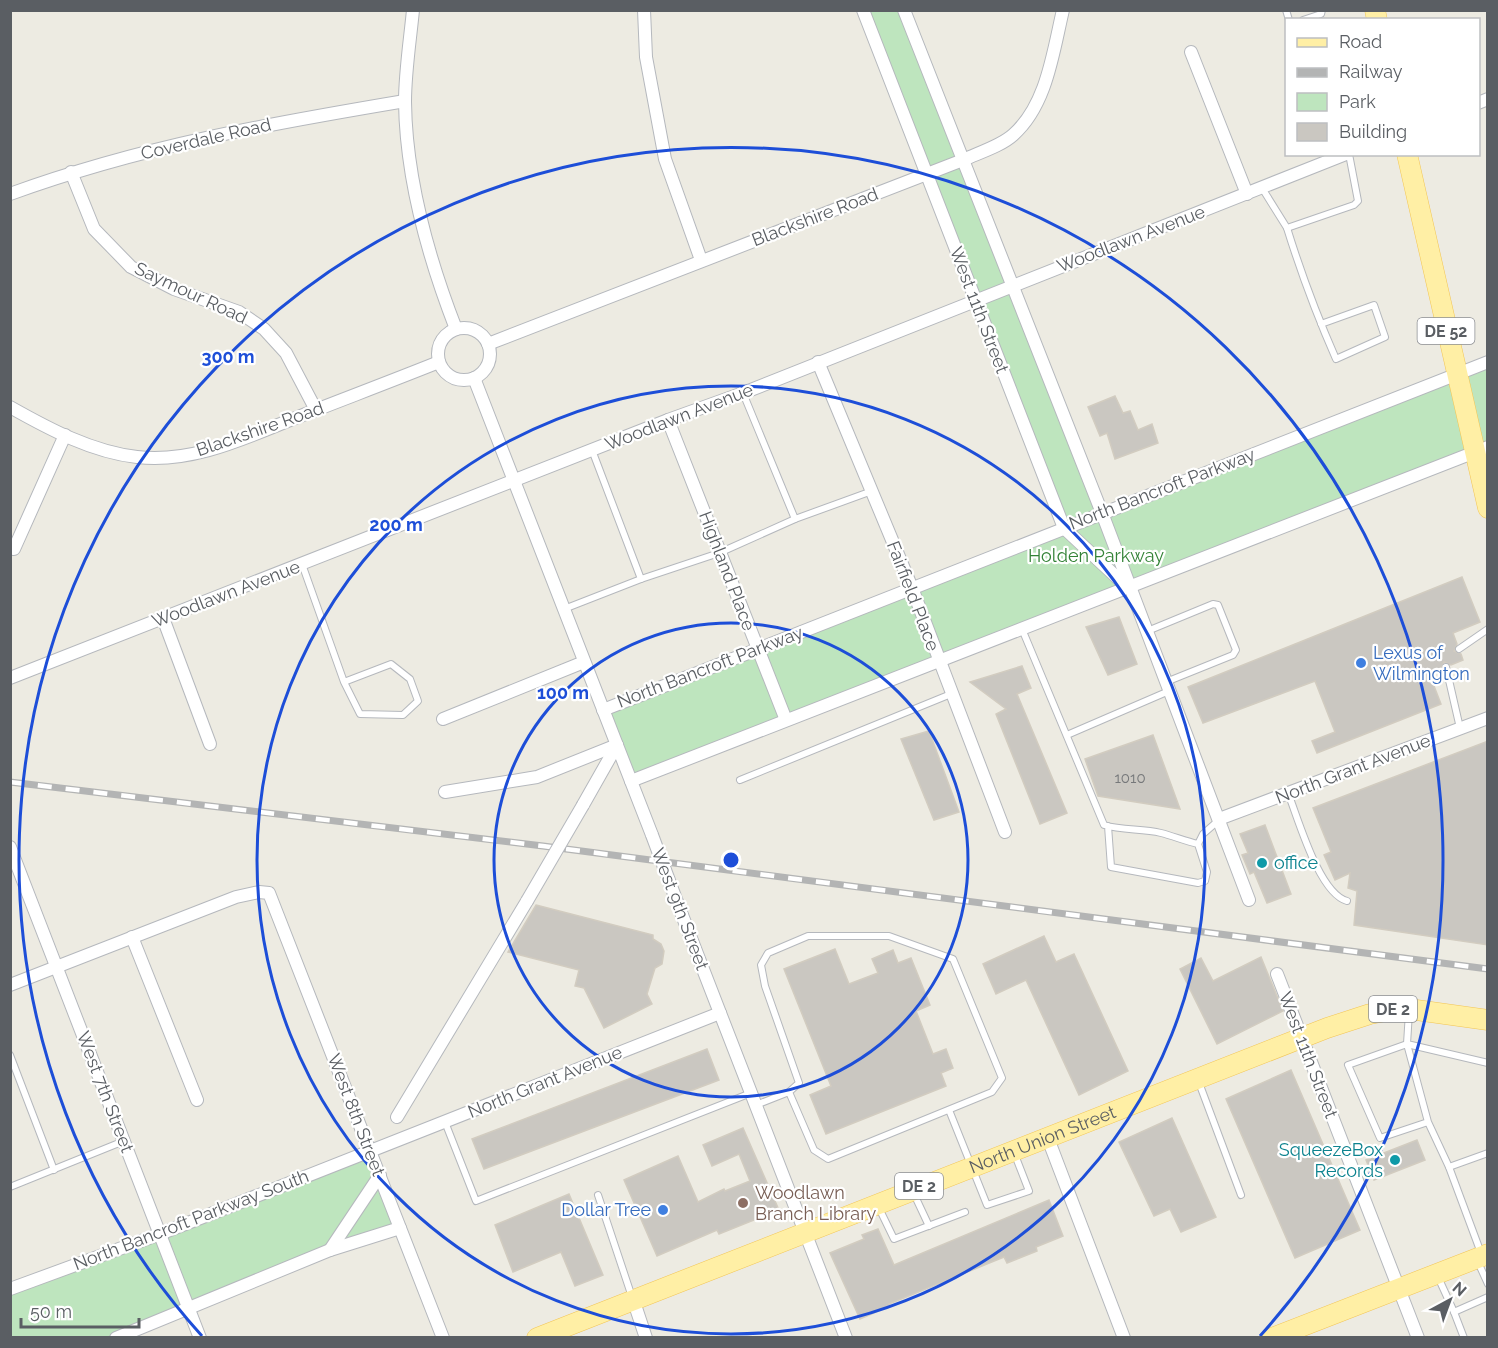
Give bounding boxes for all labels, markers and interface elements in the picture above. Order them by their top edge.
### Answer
legend [1285,18,1480,156]
text: Road [1339,31,1382,52]
text: Railway [1339,61,1403,82]
text: Park [1339,91,1376,112]
street label: Coverdale Road [139,113,273,164]
text: Building [1339,121,1407,142]
street label: Blackshire Road [749,183,881,250]
street label: Woodlawn Avenue [1054,200,1208,276]
street label: West 11th Street [946,244,1013,376]
street label: Saymour Road [132,257,251,328]
road number: DE 52 [1418,318,1474,344]
text: 300 m [201,346,255,367]
street label: Woodlawn Avenue [602,378,756,454]
street label: Blackshire Road [193,397,326,460]
street label: North Bancroft Parkway [1066,443,1258,534]
street label: Highland Place [695,508,760,634]
text: 200 m [369,514,423,535]
street label: Fairfield Place [883,538,944,654]
park label: Holden Parkway [1028,545,1164,566]
street label: Woodlawn Avenue [149,555,303,631]
street label: North Bancroft Parkway [614,621,806,712]
place label: Lexus of Wilmington [1373,642,1470,684]
marker: Lexus of Wilmington [1354,656,1368,670]
text: 100 m [537,682,589,703]
street label: North Grant Avenue [1272,729,1434,808]
house number: 1010 [1114,769,1146,787]
street label: West 9th Street [648,845,713,973]
centre of rings [721,850,741,870]
place label: office [1274,852,1319,873]
marker: office [1255,856,1269,870]
street label: West 11th Street [1275,989,1342,1121]
road number: DE 2 [1369,996,1417,1022]
street label: West 7th Street [73,1028,138,1155]
street label: North Grant Avenue [465,1041,625,1122]
street label: West 8th Street [324,1051,389,1179]
street label: North Union Street [966,1101,1119,1177]
place label: SqueezeBox Records [1279,1139,1383,1181]
marker: SqueezeBox Records [1388,1153,1402,1167]
street label: North Bancroft Parkway South [70,1165,312,1274]
road number: DE 2 [895,1173,943,1199]
place label: Woodlawn Branch Library [755,1182,876,1224]
marker: Woodlawn Branch Library [736,1196,750,1210]
place label: Dollar Tree [561,1199,651,1220]
marker: Dollar Tree [656,1203,670,1217]
north arrow [1420,1270,1480,1330]
text: N [1449,1278,1470,1300]
scale bar [21,1291,140,1329]
text: 50 m [30,1301,72,1322]

